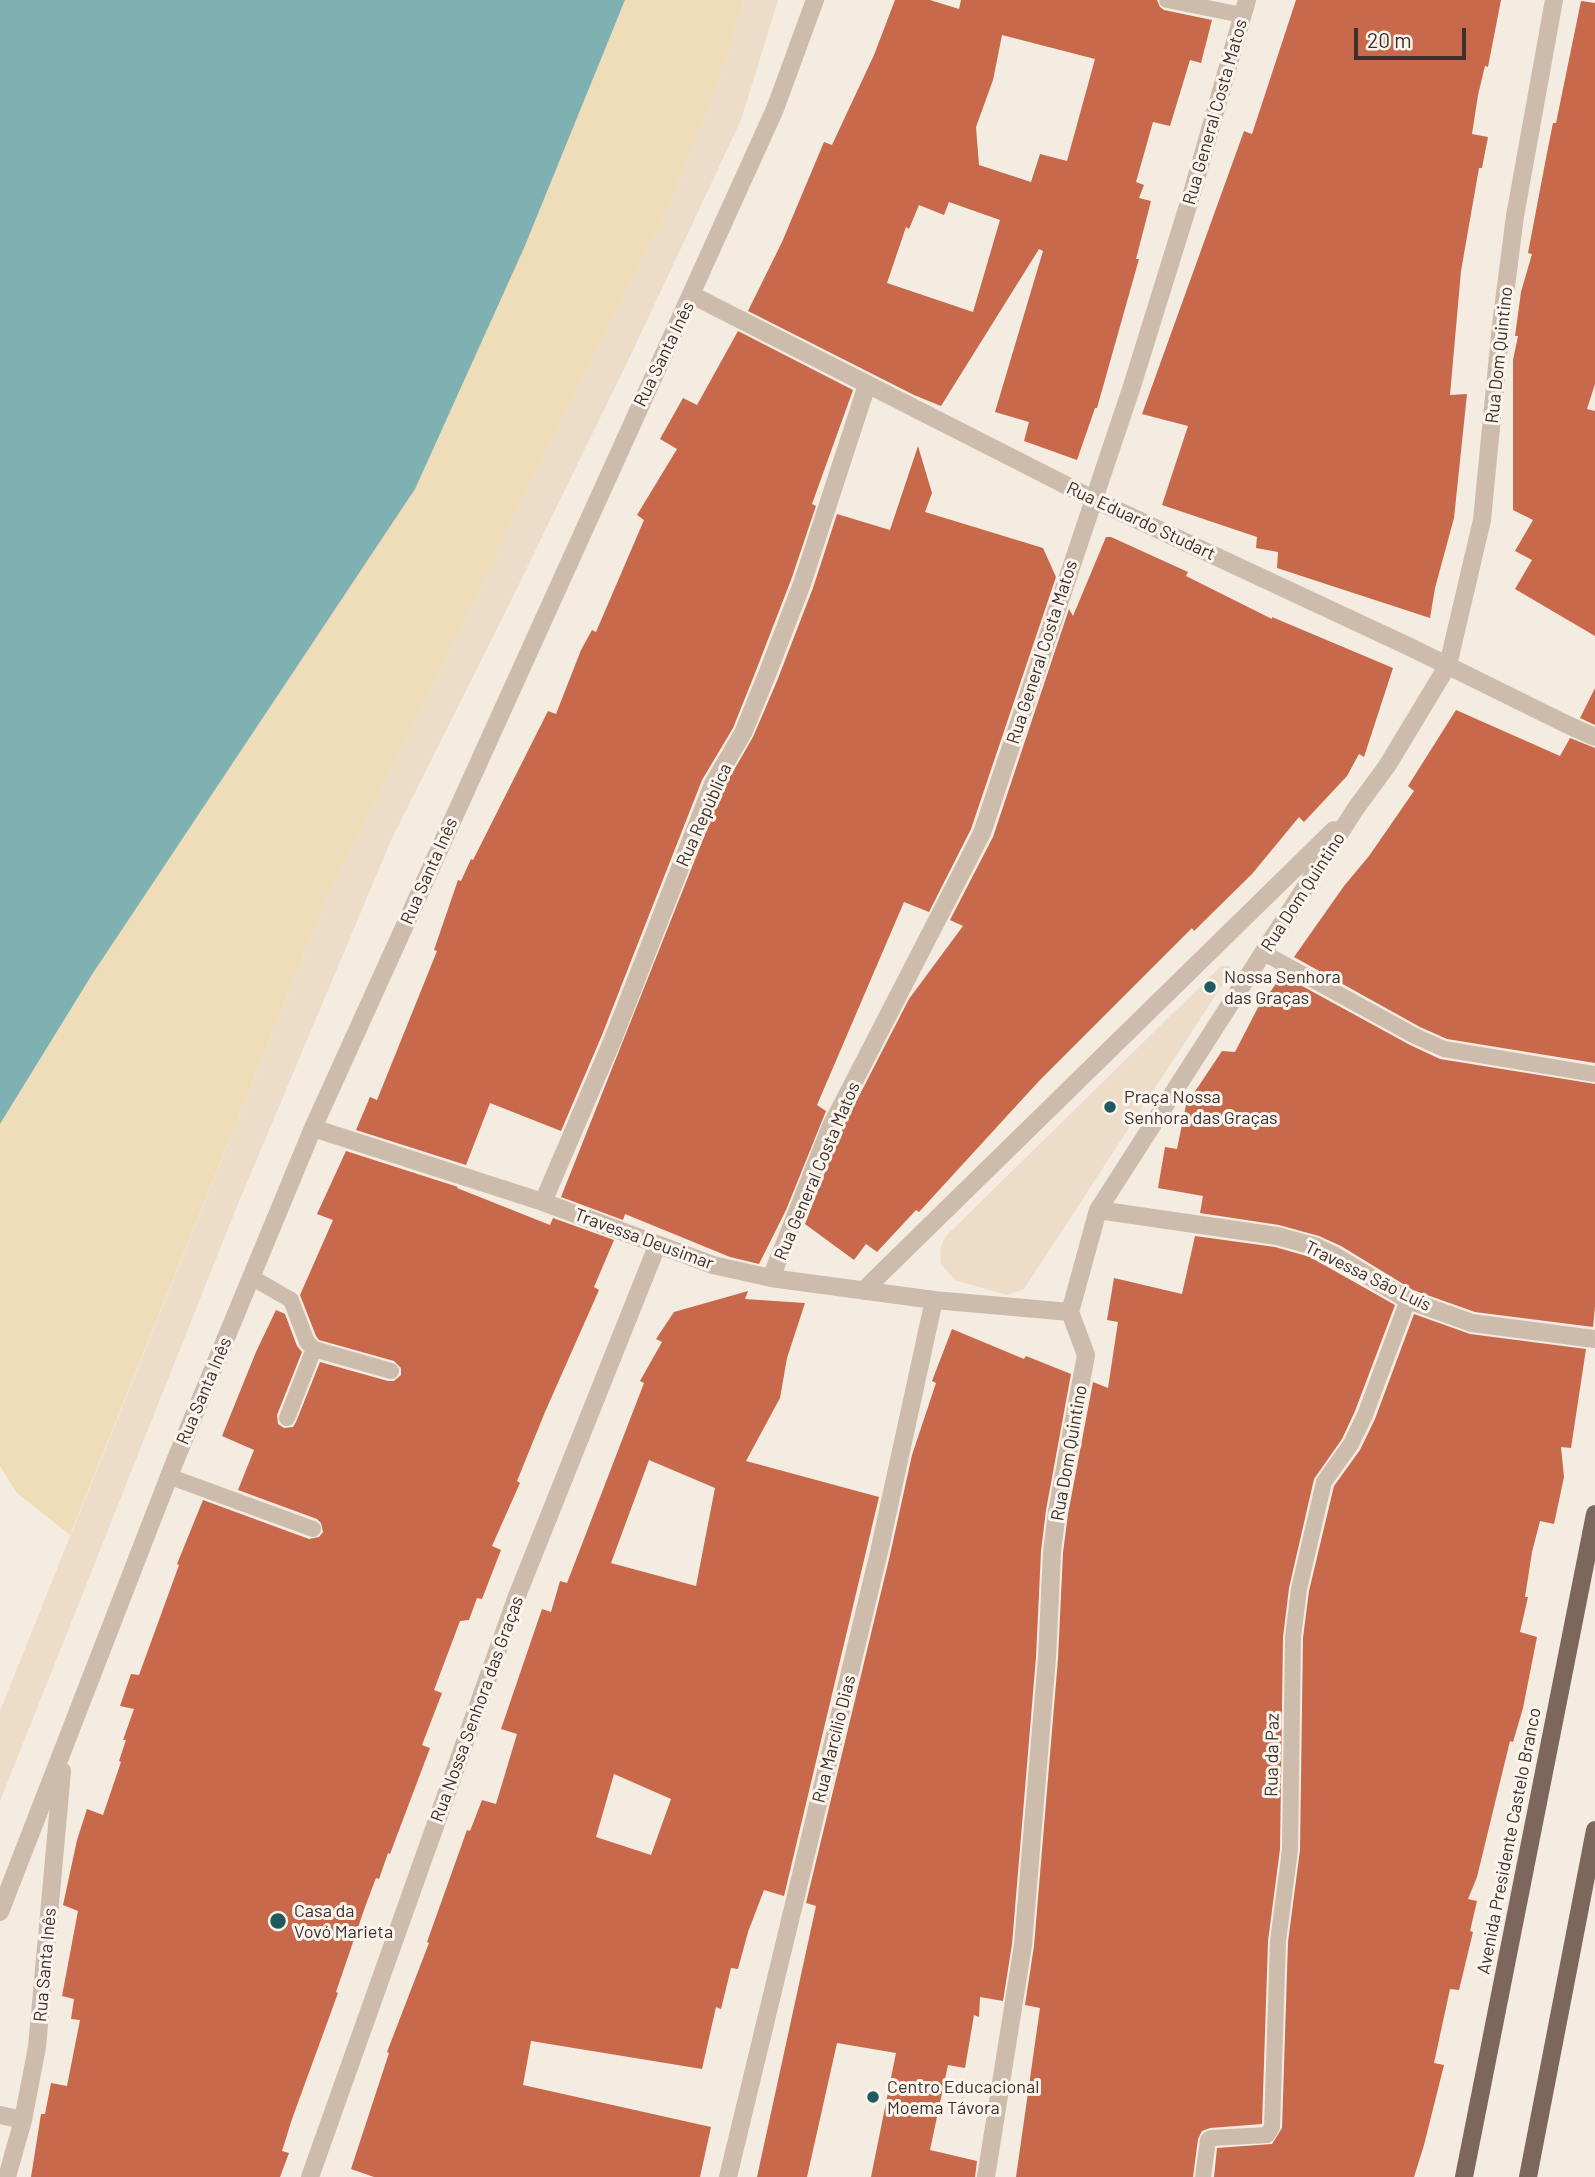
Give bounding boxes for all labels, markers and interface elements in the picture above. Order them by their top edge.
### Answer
scale bar [1357,14,1469,58]
street label: Rua General Costa Matos [1178,17,1252,207]
text: 20 m [1367,27,1412,52]
street label: Rua Dom Quintino [1481,285,1517,425]
street label: Rua Santa Inês [629,298,699,410]
street label: Rua Eduardo Studart [1063,477,1219,565]
street label: Rua General Costa Matos [1002,557,1082,747]
street label: Rua República [672,760,736,870]
street label: Rua Santa Inês [396,814,462,928]
street label: Rua Dom Quintino [1256,828,1350,956]
place label: Nossa Senhora das Graças [1224,966,1341,1009]
marker: Nossa Senhora das Graças [1202,979,1218,995]
street label: Rua General Costa Matos [770,1078,864,1264]
place label: Praça Nossa Senhora das Graças [1124,1086,1278,1128]
marker: Praça Nossa Senhora das Graças [1102,1099,1118,1115]
street label: Travessa Deusimar [571,1204,717,1274]
street label: Travessa São Luís [1301,1236,1435,1316]
street label: Rua Santa Inês [172,1334,236,1448]
street label: Rua Dom Quintino [1046,1383,1092,1523]
street label: Rua Nossa Senhora das Graças [426,1593,528,1825]
street label: Rua Marcílio Dias [808,1673,860,1805]
street label: Avenida Presidente Castelo Branco [1473,1706,1545,1976]
street label: Rua da Paz [1260,1713,1284,1797]
place label: Casa da Vovó Marieta [294,1900,393,1942]
street label: Rua Santa Inês [29,1907,61,2023]
marker: Casa da Vovó Marieta [268,1911,288,1931]
place label: Centro Educacional Moema Távora [887,2076,1039,2118]
marker: Centro Educacional Moema Távora [865,2089,881,2105]

